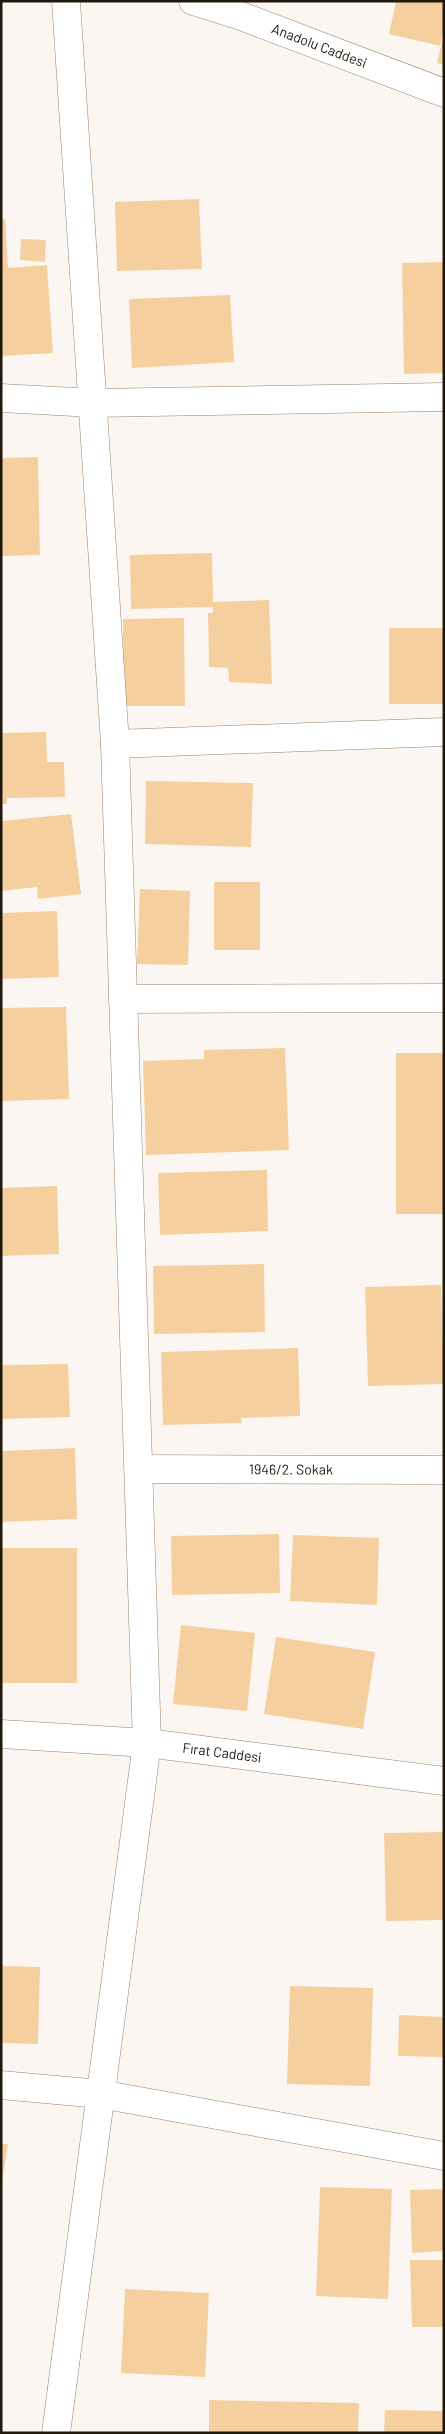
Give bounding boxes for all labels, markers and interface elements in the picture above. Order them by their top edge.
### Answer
street label: Anadolu Caddesi [269,19,369,71]
street label: 1946/2. Sokak [249,1460,333,1478]
street label: Fırat Caddesi [182,1739,263,1766]

